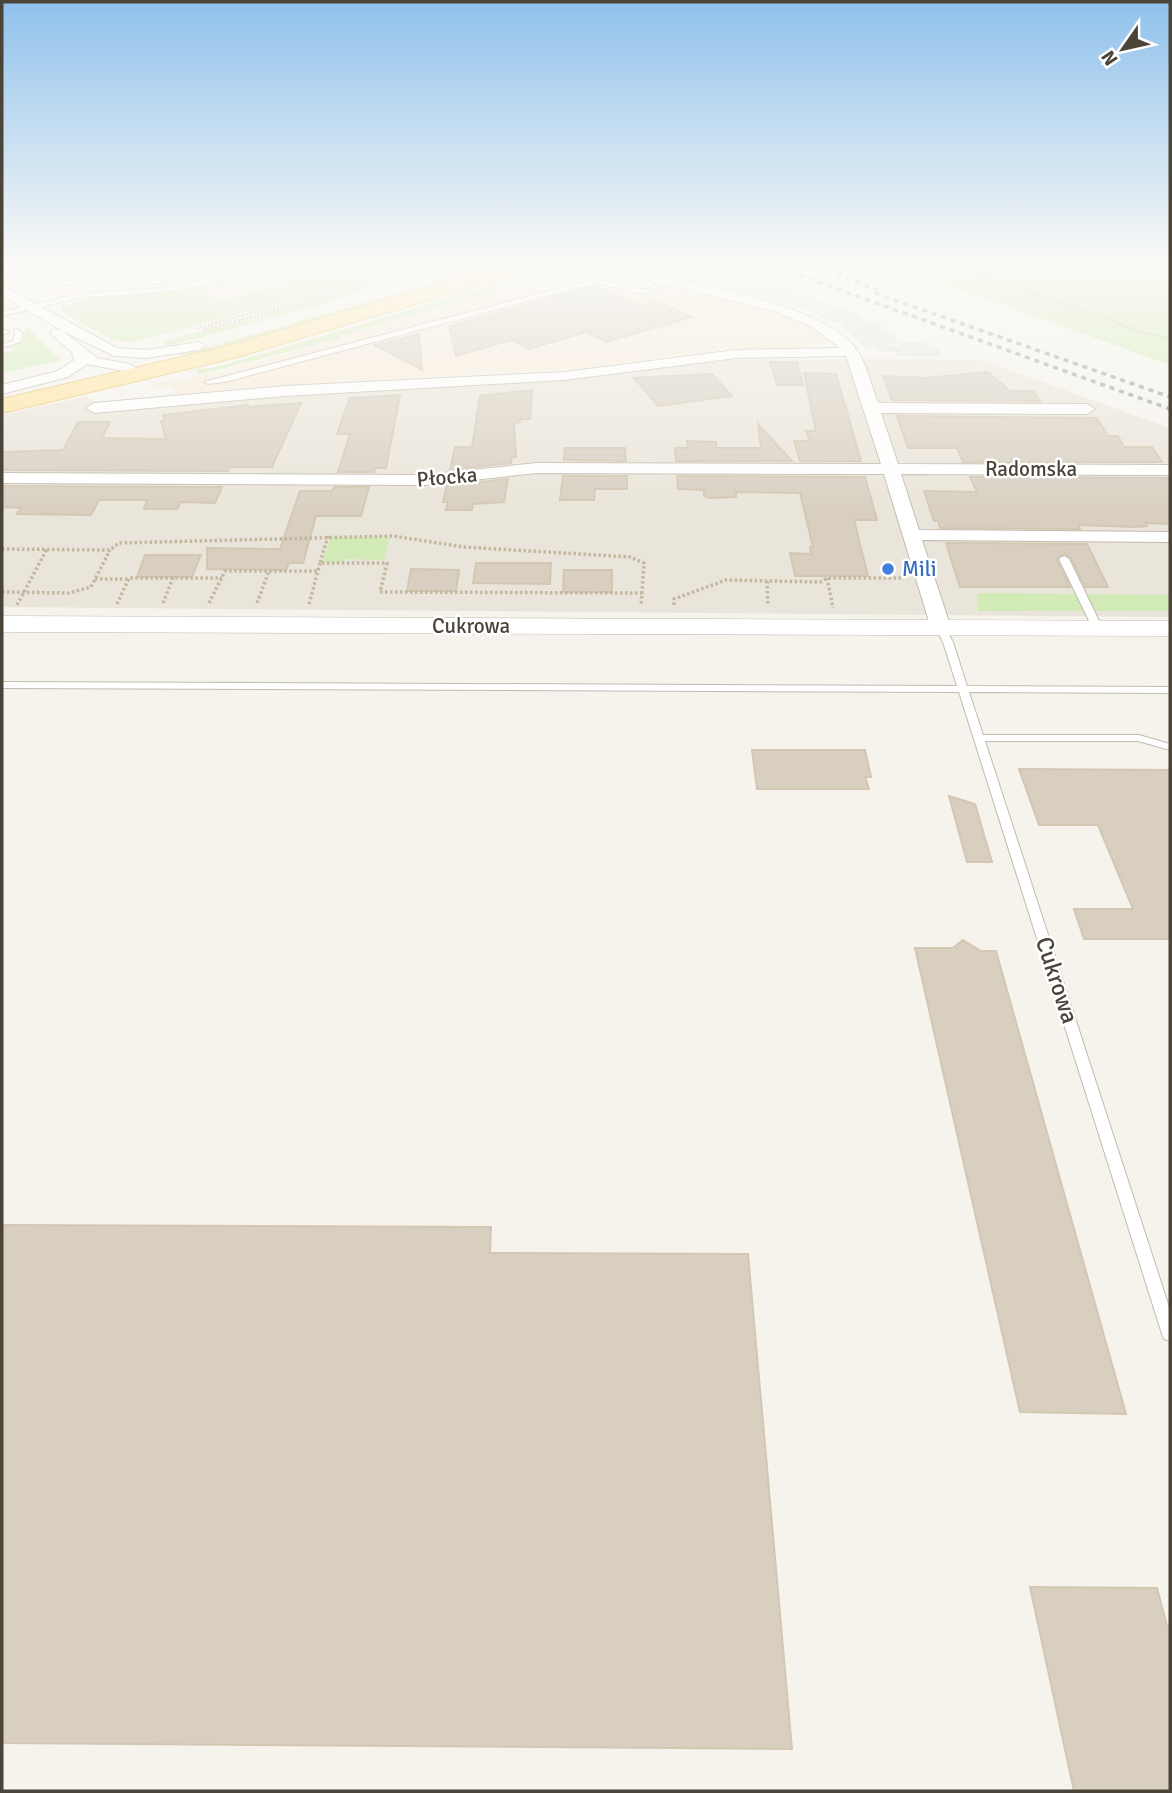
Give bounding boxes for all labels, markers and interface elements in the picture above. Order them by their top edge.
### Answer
north arrow [1088,14,1158,84]
text: N [1096,46,1123,70]
street label: Radomska [985,456,1077,482]
street label: Płocka [416,461,478,493]
place label: Mili [902,556,936,582]
marker: Mili [880,561,896,577]
street label: Cukrowa [432,613,510,639]
street label: Cukrowa [1029,933,1085,1027]

